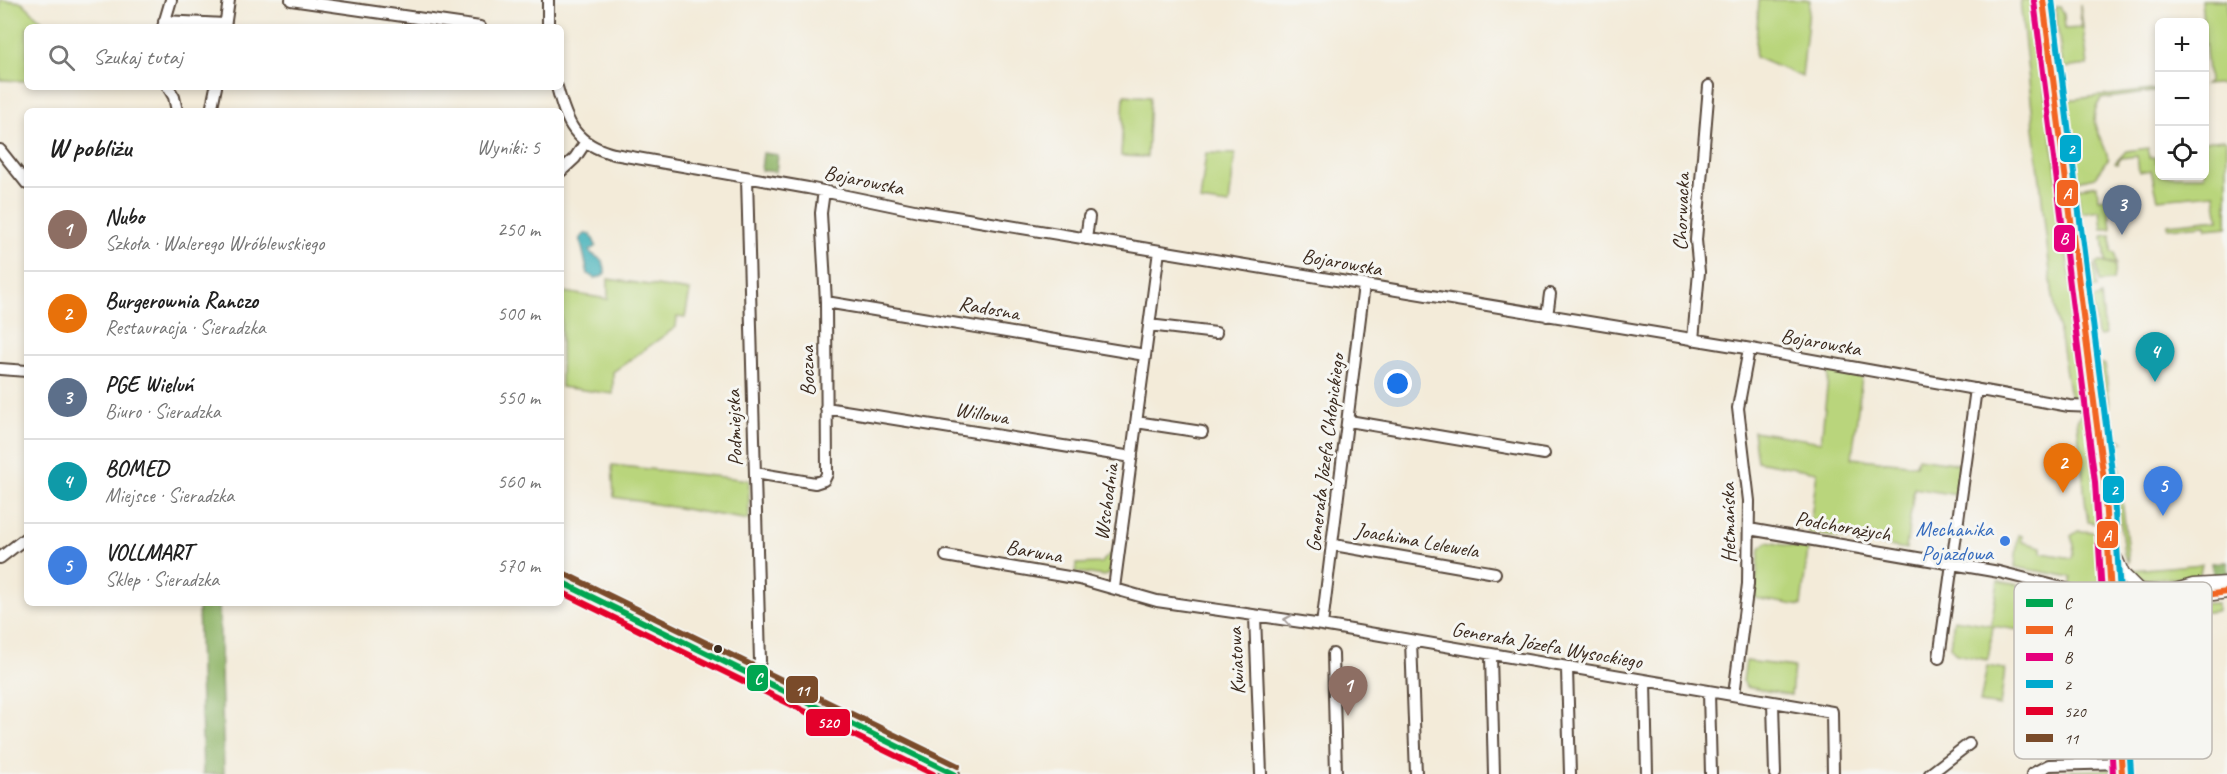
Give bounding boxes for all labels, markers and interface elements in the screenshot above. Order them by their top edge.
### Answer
map controls [2155,18,2209,180]
button: + [2155,18,2209,72]
search box [24,24,564,90]
icon: search [45,41,78,74]
text: Szukaj tutaj [93,43,183,71]
button: − [2155,72,2209,126]
button: locate [2155,126,2209,180]
text: W pobliżu [48,131,131,164]
line badge: 2 [2059,134,2082,163]
text: Wyniki: 5 [477,135,540,160]
text: 2 [2067,139,2076,159]
street label: Bojarowska [822,159,908,201]
street label: Chorwacka [1667,170,1695,251]
line badge: A [2056,179,2079,207]
text: A [2063,184,2073,204]
pin: 3 [2102,186,2142,235]
text: Nubo [105,203,144,231]
text: 1 [63,217,72,242]
text: 250 m [497,217,540,242]
line badge: B [2053,224,2076,253]
text: B [2060,229,2070,249]
text: Szkoła · Walerego Wróblewskiego [105,231,324,256]
street label: Bojarowska [1300,242,1386,282]
text: Burgerownia Ranczo [105,287,258,315]
street label: Radosna [957,290,1024,327]
text: 2 [63,301,72,326]
text: 500 m [497,301,540,326]
text: Restauracja · Sieradzka [105,315,265,340]
street label: Bojarowska [1779,322,1865,362]
pin: 4 [2136,332,2174,382]
street label: Boczna [794,344,820,396]
street label: Generała Józefa Chłopickiego [1300,350,1350,554]
your location [1383,369,1412,398]
text: PGE Wieluń [105,371,193,399]
text: 3 [63,385,72,410]
text: 550 m [497,385,540,410]
street label: Podmiejska [720,387,748,467]
street label: Willowa [953,396,1013,431]
text: Biuro · Sieradzka [105,399,220,424]
pin: 2 [2044,444,2082,493]
text: BOMED [105,455,168,483]
street label: Wschodnia [1088,460,1125,542]
pin: 5 [2144,466,2182,516]
text: 4 [63,469,72,494]
text: 560 m [497,469,540,494]
line badge: 2 [2102,475,2125,504]
text: 2 [2110,480,2119,500]
street label: Hetmańska [1714,481,1742,563]
text: Miejsce · Sieradzka [105,483,234,508]
street label: Podchorążych [1793,505,1893,547]
street label: Joachima Lelewela [1352,516,1482,564]
place label: Mechanika Pojazdowa [1915,516,1995,566]
line badge: A [2096,520,2119,549]
text: A [2103,526,2113,546]
street label: Barwna [1004,533,1066,569]
marker: Mechanika Pojazdowa [1998,534,2012,548]
text: VOLLMART [105,539,192,567]
text: 5 [63,553,72,578]
text: 570 m [497,553,540,578]
text: Sklep · Sieradzka [105,567,219,592]
legend [2014,582,2212,759]
text: C [2064,594,2073,614]
one-way arrow [1284,614,1293,626]
street label: Generała Józefa Wysockiego [1450,615,1646,675]
text: A [2064,621,2073,641]
street label: Kwiatowa [1221,625,1251,695]
unlabelled marker [712,643,724,655]
text: B [2064,648,2074,668]
line badge: C [746,664,769,692]
pin: 1 [1328,666,1368,716]
text: C [754,669,764,689]
line badge: 11 [785,675,819,704]
text: 2 [2064,675,2073,695]
text: 11 [795,681,811,701]
text: 520 [2064,702,2087,722]
line badge: 520 [805,708,851,737]
text: 520 [817,713,840,733]
text: 11 [2064,729,2079,749]

